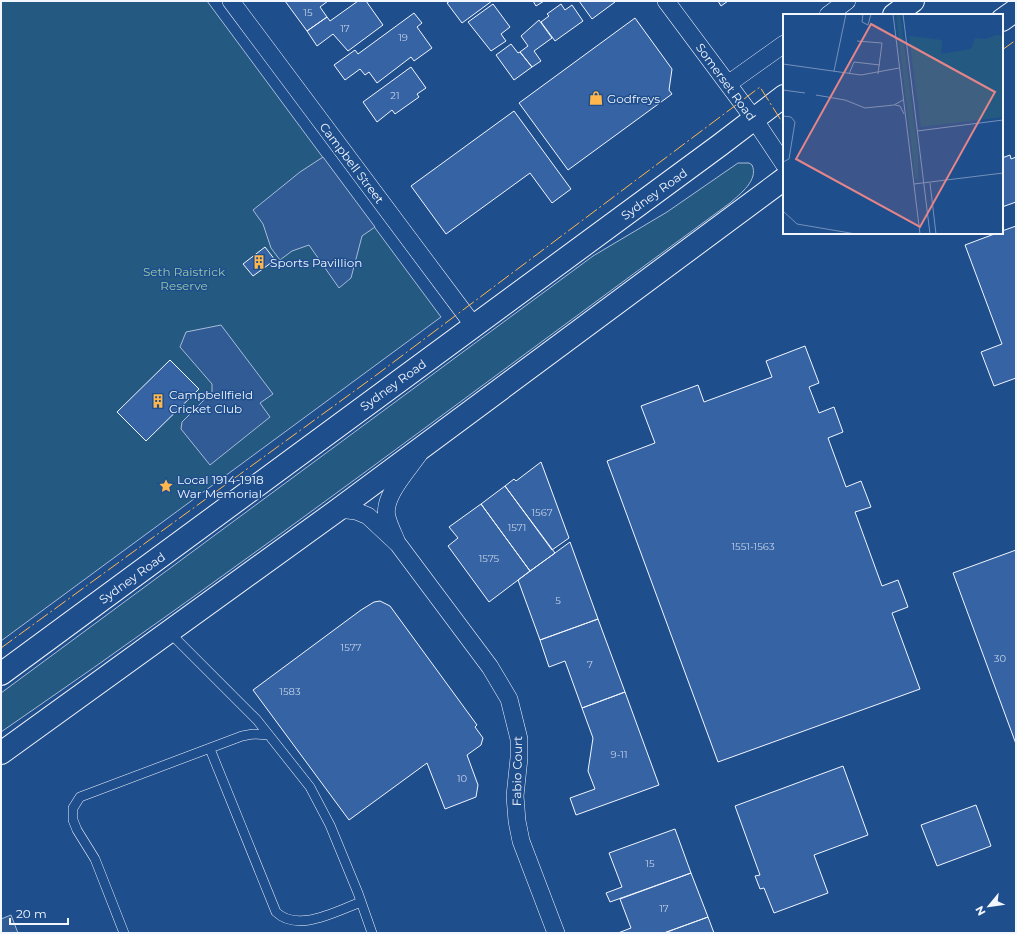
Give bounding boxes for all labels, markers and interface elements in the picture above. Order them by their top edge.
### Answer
house number: 15 [303,6,313,19]
inset map [783,14,1003,234]
house number: 17 [340,22,350,35]
house number: 19 [398,31,408,44]
street label: Somerset Road [693,40,759,124]
house number: 21 [390,89,400,102]
shop icon: Godfreys [588,90,604,106]
place label: Godfreys [607,91,660,106]
street label: Campbell Street [317,119,387,207]
street label: Sydney Road [618,165,690,223]
building icon: Sports Pavillion [251,254,267,270]
place label: Sports Pavillion [270,255,362,270]
park label: Seth Raistrick Reserve [143,264,226,293]
street label: Sydney Road [357,356,429,414]
place label: Campbellfield Cricket Club [169,387,253,416]
building icon: Campbellfield Cricket Club [150,393,166,409]
place label: Local 1914-1918 War Memorial [177,472,264,501]
place icon: Local 1914-1918 War Memorial [158,478,174,494]
house number: 1567 [531,506,553,519]
house number: 1571 [508,521,526,534]
house number: 1551-1563 [731,540,775,553]
street label: Sydney Road [96,549,168,607]
house number: 1575 [479,552,500,565]
house number: 5 [555,594,561,607]
house number: 1577 [341,641,362,654]
house number: 30 [994,652,1007,665]
house number: 7 [587,658,593,671]
house number: 1583 [279,685,301,698]
street label: Fabio Court [509,736,525,806]
house number: 9-11 [610,748,628,761]
house number: 10 [457,772,467,785]
house number: 15 [645,857,655,870]
north arrow [969,886,1009,926]
scale bar [10,900,68,926]
house number: 17 [659,902,669,915]
text: N [972,904,989,918]
text: 20 m [16,906,47,921]

